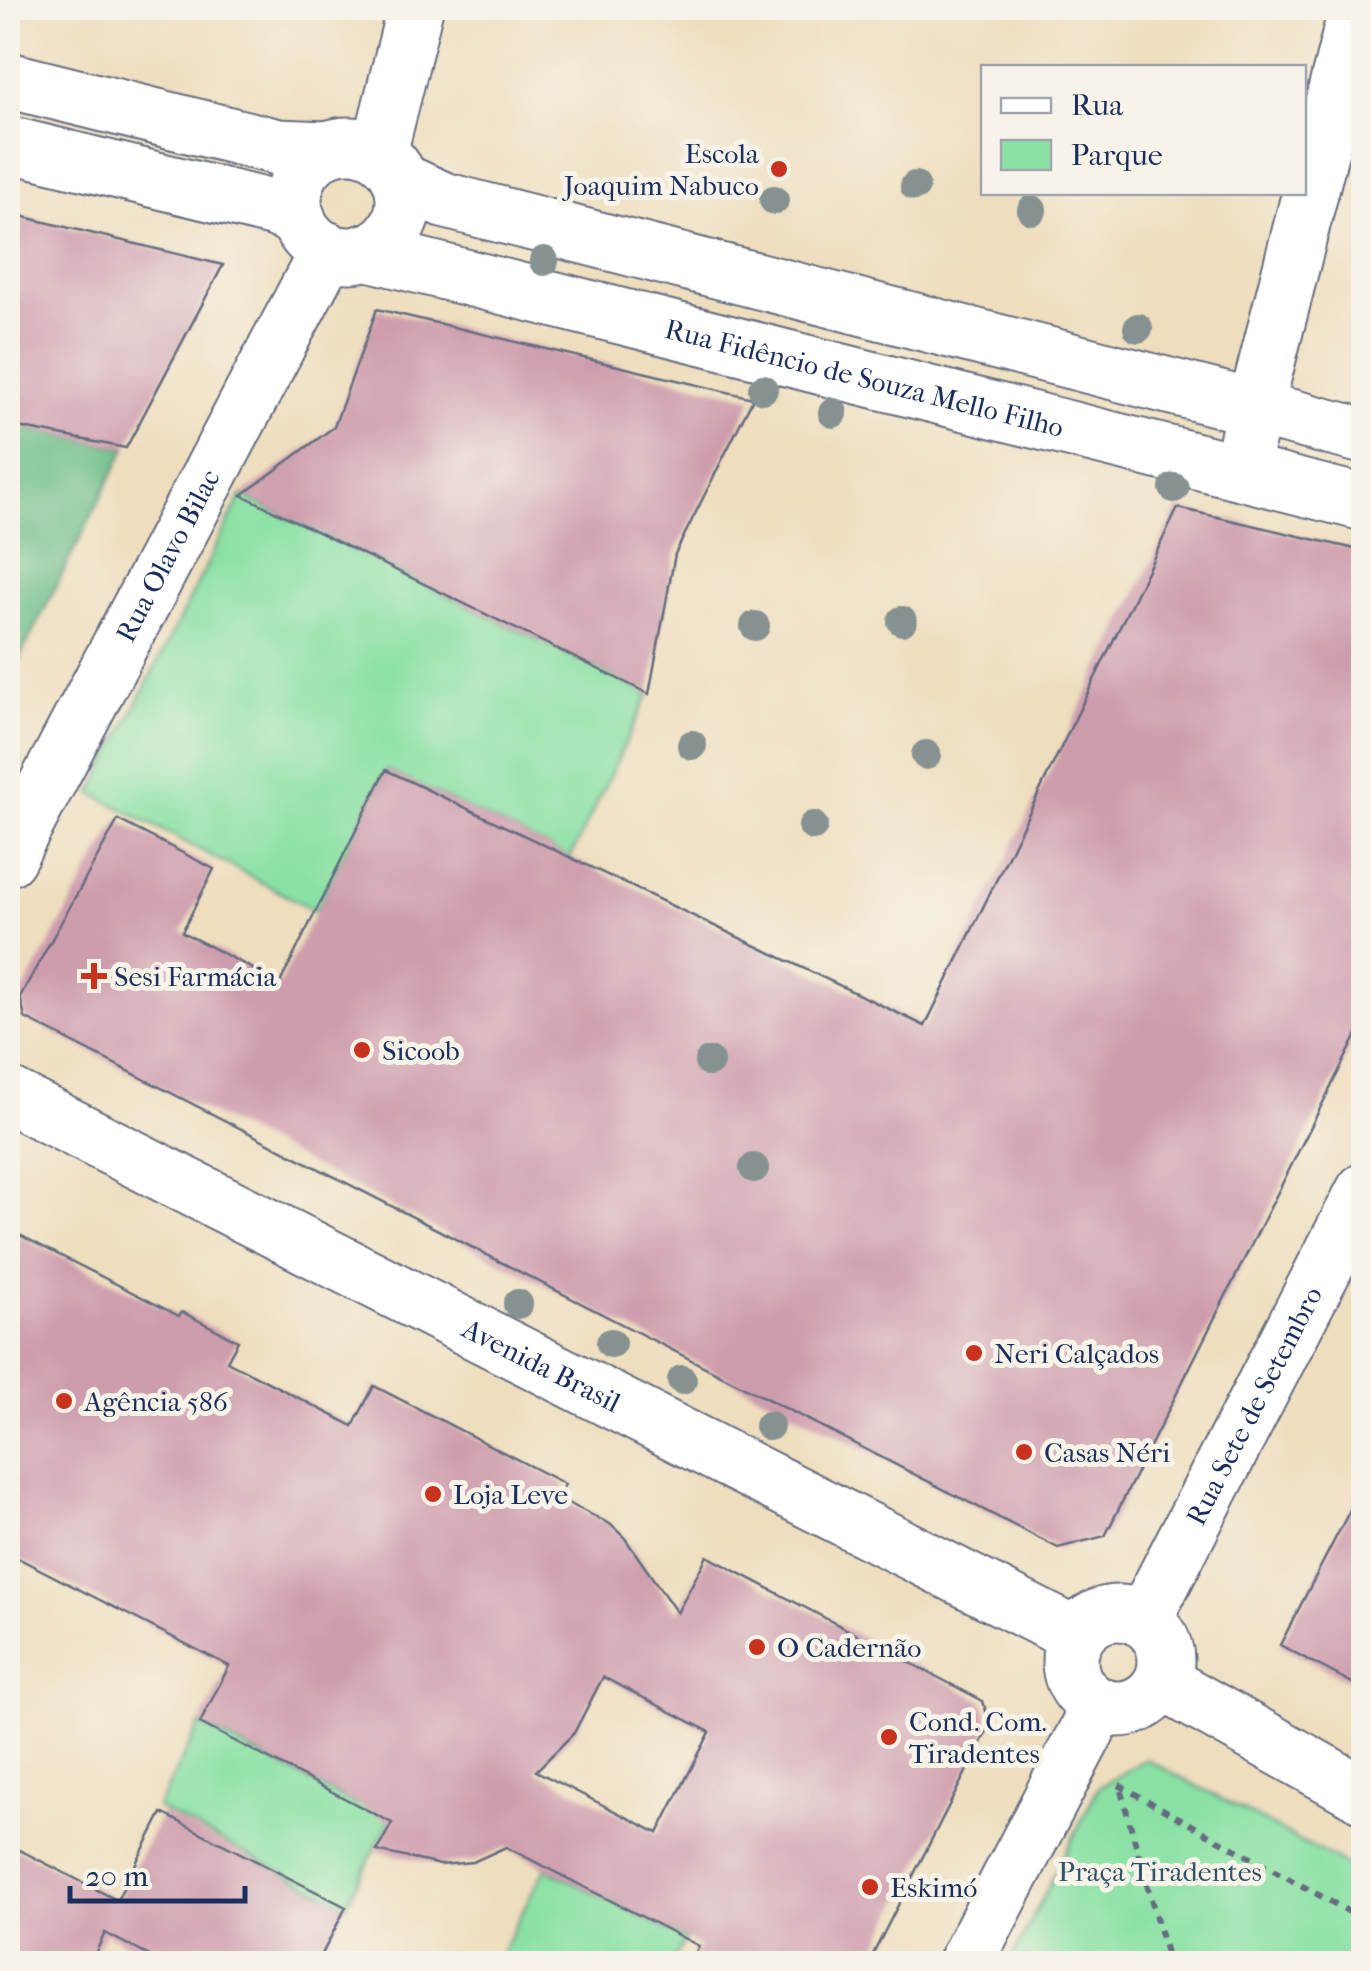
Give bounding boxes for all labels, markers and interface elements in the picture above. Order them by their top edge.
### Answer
legend [981,65,1306,195]
text: Rua [1071,88,1124,123]
place label: Escola Joaquim Nabuco [562,137,760,202]
text: Parque [1071,138,1163,173]
marker: Escola Joaquim Nabuco [768,158,790,180]
street label: Rua Fidêncio de Souza Mello Filho [662,312,1067,443]
street label: Rua Olavo Bilac [108,463,226,647]
place label: Sesi Farmácia [114,960,277,993]
marker: Sesi Farmácia [83,965,105,987]
place label: Sicoob [382,1034,460,1067]
marker: Sicoob [351,1039,373,1061]
street label: Rua Sete de Setembro [1179,1281,1329,1530]
street label: Avenida Brasil [456,1311,626,1419]
place label: Neri Calçados [994,1337,1159,1370]
marker: Neri Calçados [963,1342,985,1364]
place label: Agência 586 [83,1385,229,1418]
marker: Agência 586 [53,1390,75,1412]
place label: Casas Néri [1044,1436,1170,1469]
marker: Casas Néri [1013,1441,1035,1463]
place label: Loja Leve [453,1478,568,1511]
marker: Loja Leve [422,1483,444,1505]
place label: O Cadernão [777,1631,921,1664]
marker: O Cadernão [746,1636,768,1658]
place label: Cond. Com. Tiradentes [909,1705,1047,1770]
marker: Cond. Com. Tiradentes [878,1726,900,1748]
scale bar [70,1841,245,1903]
park label: Praça Tiradentes [1058,1855,1262,1888]
text: 20 m [85,1859,148,1894]
place label: Eskimó [890,1871,978,1904]
marker: Eskimó [859,1876,881,1898]

